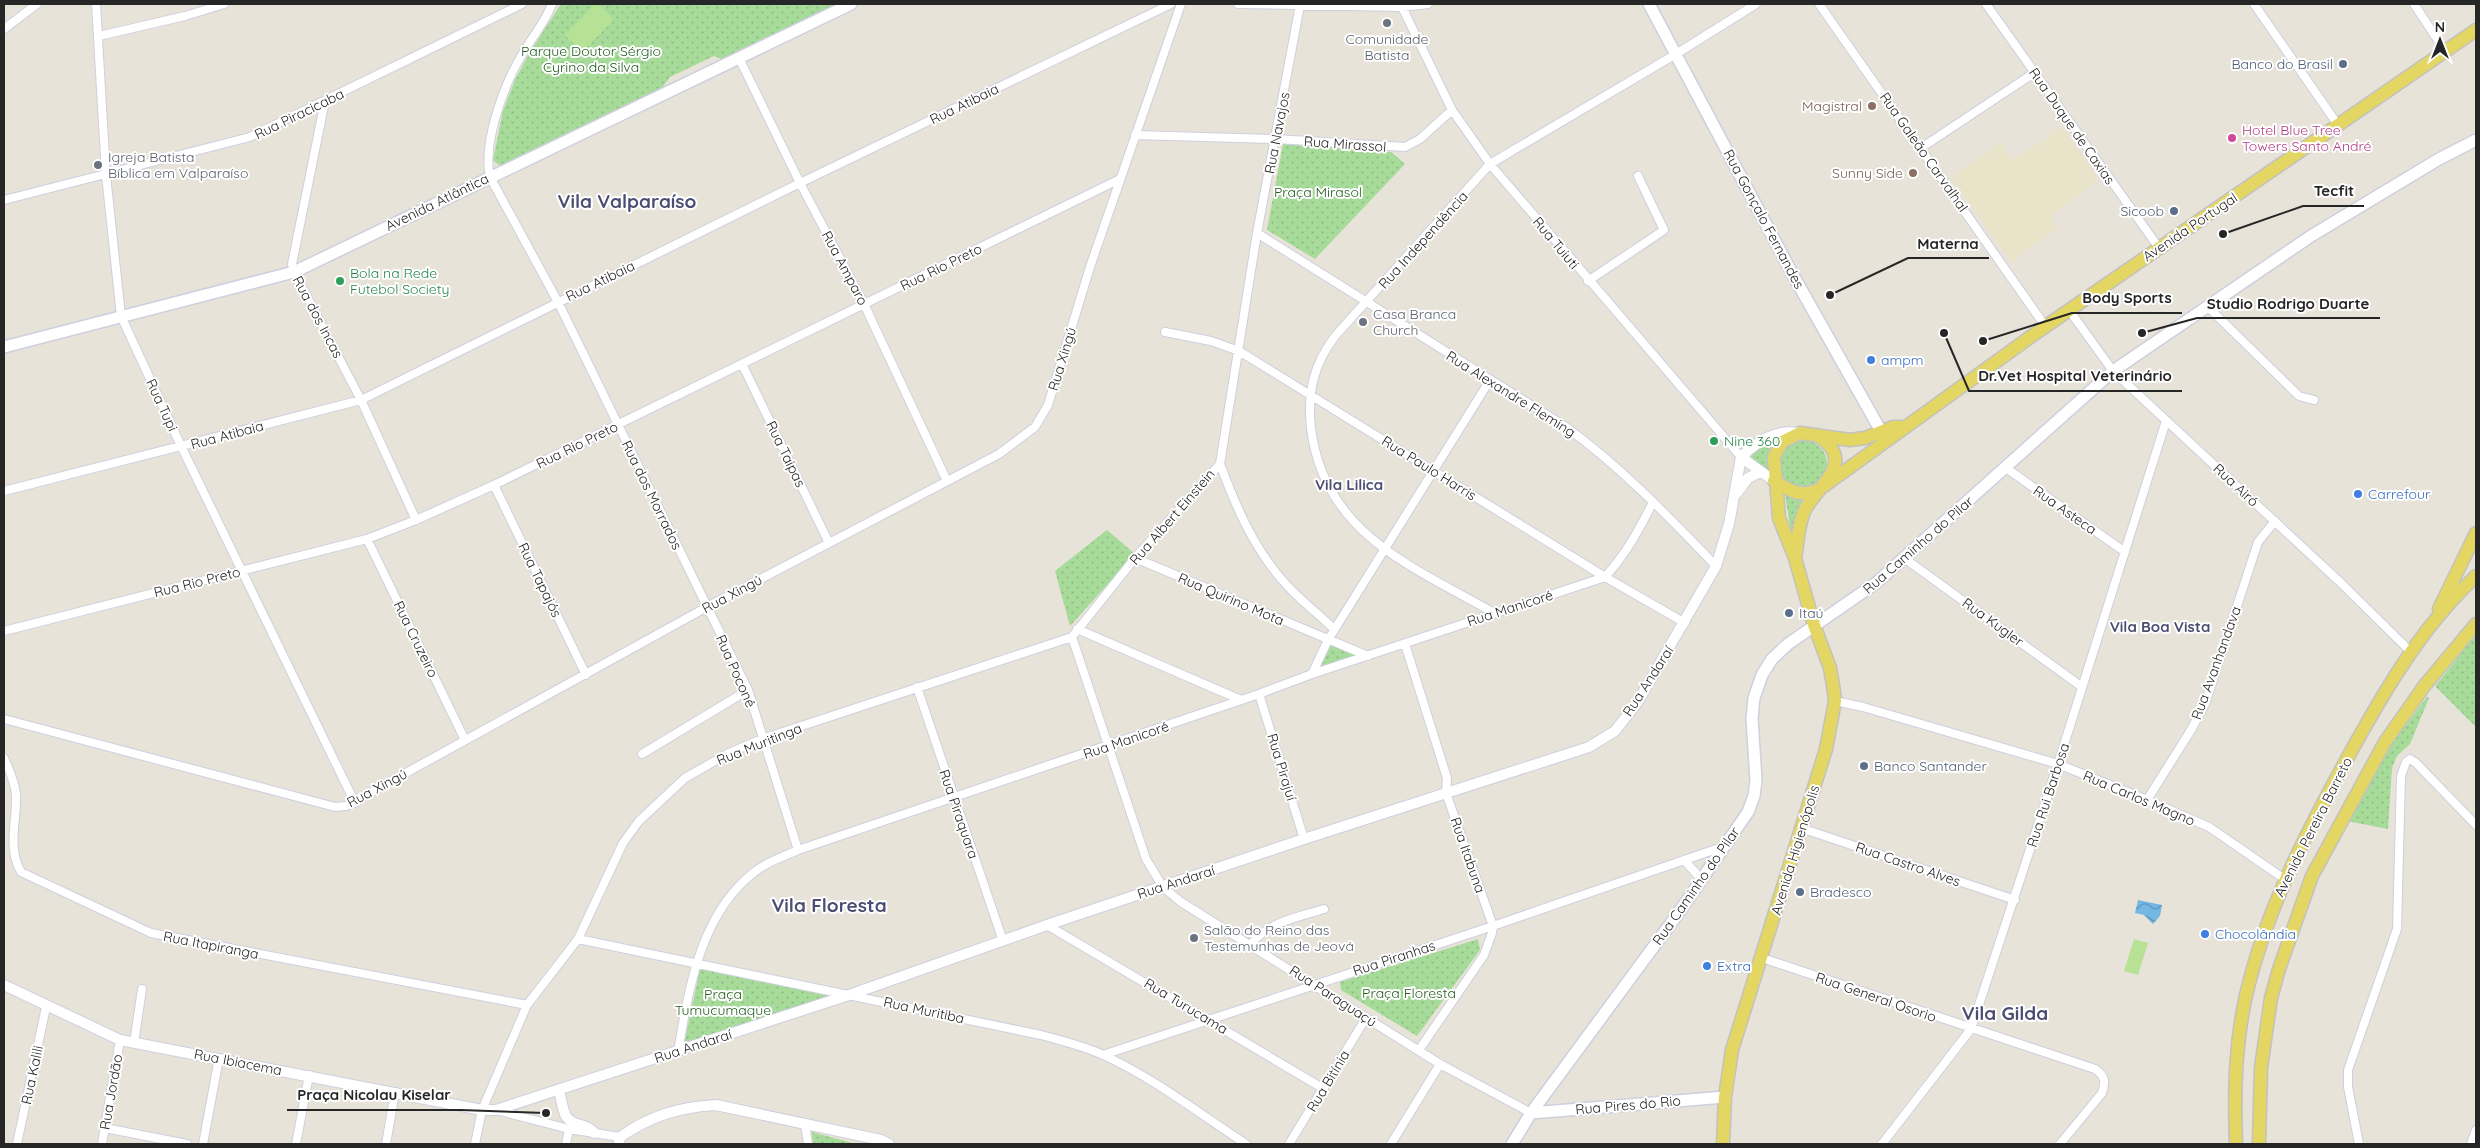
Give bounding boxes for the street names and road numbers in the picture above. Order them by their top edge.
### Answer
street label: Rua Duque de Caxias [2025,64,2119,188]
street label: Rua Atibaia [926,80,1002,128]
street label: Rua Piracicaba [251,85,347,143]
street label: Rua Galeão Carvalhal [1876,89,1972,215]
street label: Rua Navajos [1260,91,1294,175]
street label: Rua Mirassol [1303,132,1387,156]
street label: Rua Gonçalo Fernandes [1720,146,1808,292]
street label: Avenida Atlântica [382,169,492,235]
street label: Rua Independência [1374,187,1472,293]
street label: Avenida Portugal [2139,189,2241,265]
street label: Rua Tuiuti [1529,213,1583,273]
street label: Rua Amparo [818,228,872,308]
street label: Rua Rio Preto [897,239,985,295]
street label: Rua Atibaia [562,257,638,305]
street label: Rua dos Incas [289,273,347,361]
street label: Rua Xingú [1044,325,1080,393]
street label: Rua Alexandre Fleming [1443,347,1579,441]
street label: Rua Tupi [142,376,182,434]
street label: Rua Atibaia [189,417,265,453]
street label: Rua Rio Preto [533,417,621,473]
street label: Rua Taipas [762,418,810,490]
street label: Rua Paulo Harris [1378,432,1480,504]
street label: Rua dos Morrados [618,437,686,553]
street label: Rua Airó [2210,460,2262,510]
street label: Rua Albert Einstein [1125,465,1219,569]
street label: Rua Asteca [2030,482,2100,538]
street label: Rua Caminho do Pilar [1859,492,1977,598]
street label: Rua Tapajós [514,540,566,620]
street label: Rua Rio Preto [152,563,242,601]
street label: Rua Quirino Mota [1175,569,1287,629]
street label: Rua Xingú [699,571,765,617]
street label: Rua Manicoré [1465,586,1555,630]
street label: Rua Kugler [1959,594,2028,651]
street label: Rua Cruzeiro [390,598,442,680]
street label: Rua Avanhandava [2187,604,2245,722]
street label: Rua Poconé [712,632,760,710]
street label: Rua Andaraí [1619,642,1677,720]
street label: Rua Manicoré [1081,717,1171,763]
street label: Rua Muritinga [714,719,804,769]
street label: Rua Pirajuí [1263,731,1301,803]
street label: Rua Rui Barbosa [2023,741,2073,849]
street label: Avenida Pereira Barreto [2270,754,2356,900]
street label: Rua Xingú [344,765,410,811]
street label: Rua Carlos Magno [2080,766,2198,830]
street label: Rua Piraquara [935,767,983,861]
street label: Avenida Higienópolis [1767,783,1823,917]
street label: Rua Itabuna [1447,815,1489,895]
street label: Rua Caminho do Pilar [1648,823,1744,949]
street label: Rua Castro Alves [1853,838,1963,890]
street label: Rua Andaraí [1135,861,1217,903]
street label: Rua Itapiranga [162,927,260,963]
street label: Rua Piranhas [1350,936,1438,980]
street label: Rua Paraguaçú [1286,961,1380,1031]
street label: Rua General Osorio [1813,968,1939,1026]
street label: Rua Turucama [1141,974,1231,1038]
street label: Rua Muritiba [882,993,966,1027]
street label: Rua Andaraí [652,1025,734,1067]
street label: Rua Kalili [17,1044,47,1106]
street label: Rua Ibiacema [192,1045,284,1079]
street label: Rua Bitínia [1303,1047,1353,1115]
street label: Rua Jordão [95,1053,127,1131]
street label: Rua Pires do Rio [1575,1091,1681,1119]

